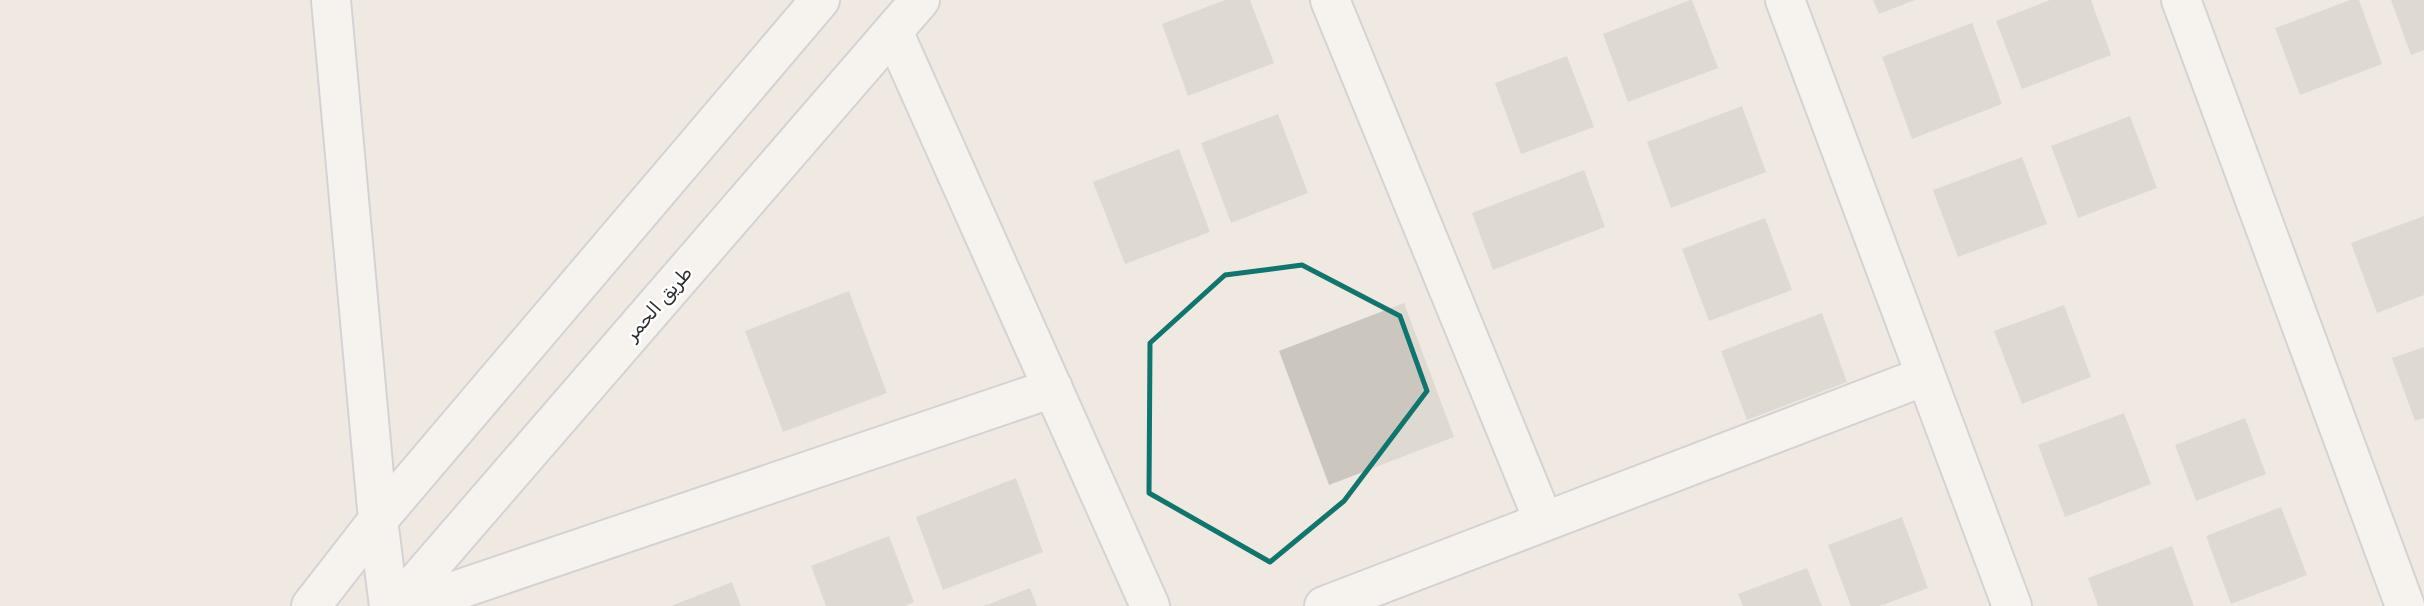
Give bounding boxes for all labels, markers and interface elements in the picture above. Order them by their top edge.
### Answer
street label: طريق الحمر [619,262,697,346]

